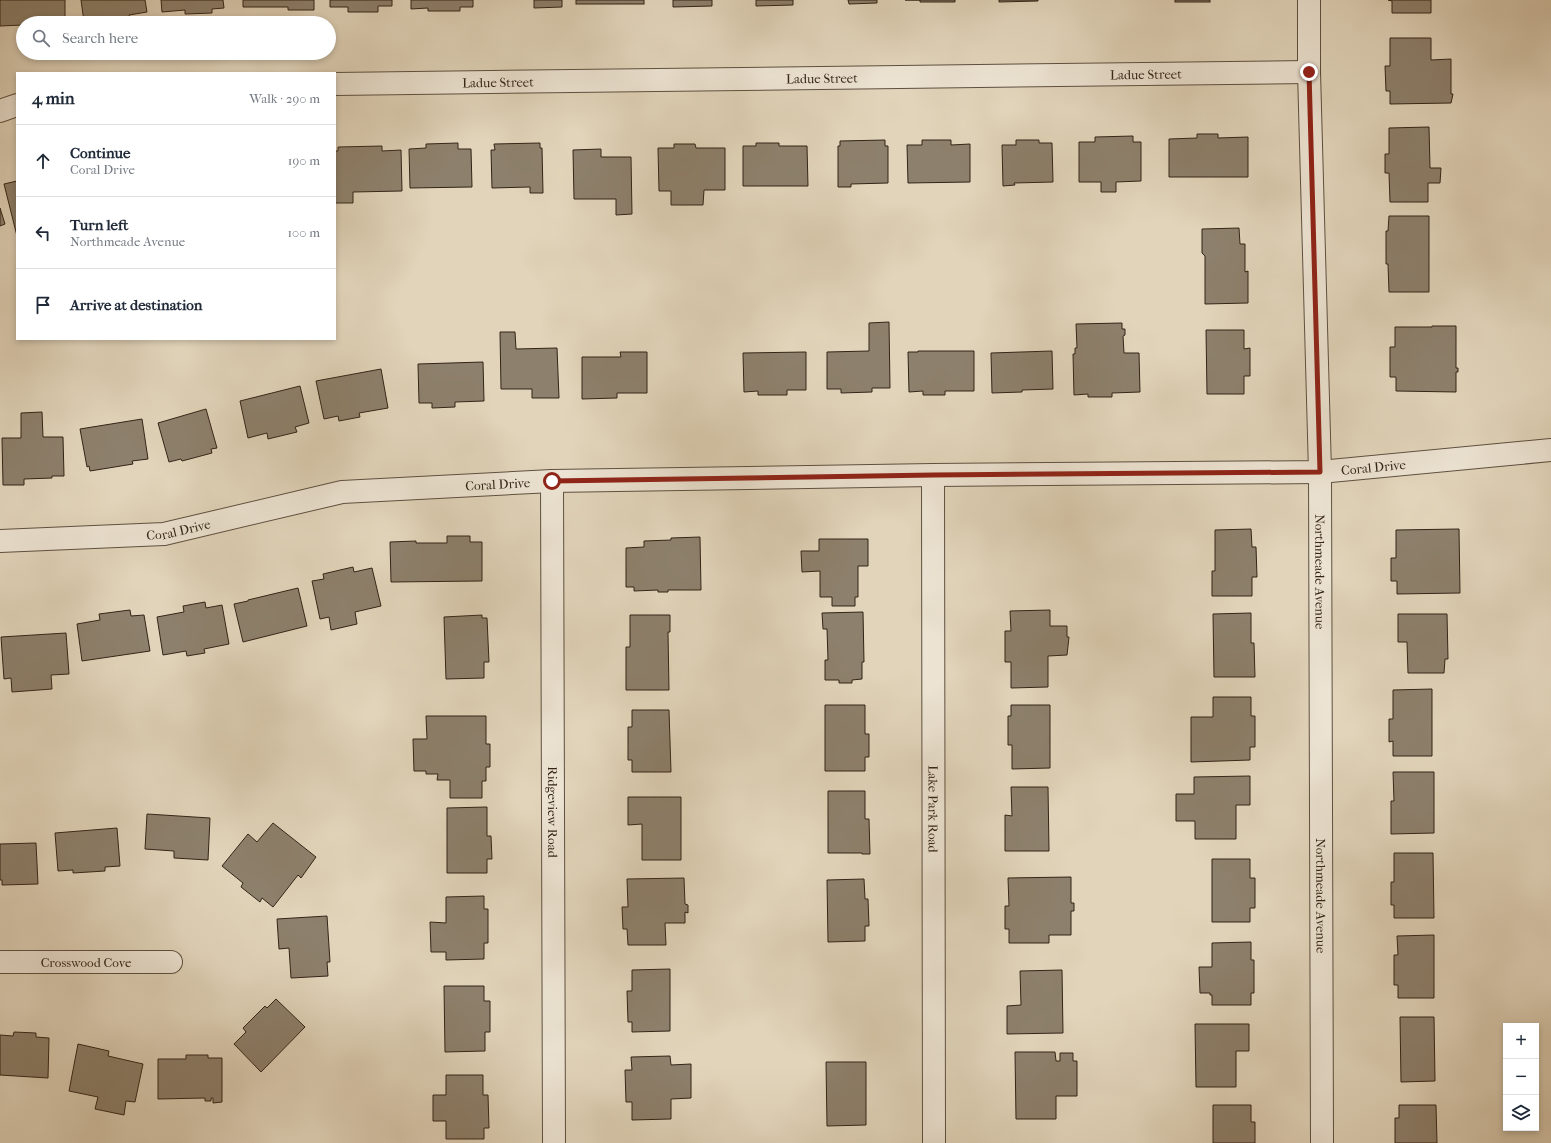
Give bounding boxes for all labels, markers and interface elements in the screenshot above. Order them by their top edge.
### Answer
search box [16,16,336,60]
icon: search [30,27,52,49]
text: Search here [62,29,138,47]
route end [1300,63,1318,81]
street label: Ladue Street [1110,66,1182,82]
street label: Ladue Street [786,70,858,86]
street label: Ladue Street [462,74,534,90]
text: 4 min [32,88,75,108]
text: Walk · 290 m [249,91,320,106]
text: Continue [70,144,130,162]
icon: ahead [32,150,54,172]
text: 190 m [288,153,320,168]
text: Coral Drive [70,162,135,177]
text: Turn left [70,216,128,234]
icon: left [32,222,54,244]
text: 100 m [287,225,320,240]
text: Northmeade Avenue [70,234,185,249]
icon: arrive [32,294,54,316]
text: Arrive at destination [70,296,202,314]
street label: Coral Drive [1340,456,1407,477]
route start [543,472,561,490]
street label: Coral Drive [465,475,531,493]
street label: Northmeade Avenue [1313,514,1328,630]
street label: Coral Drive [146,516,212,542]
street label: Lake Park Road [926,765,941,854]
street label: Ridgeview Road [545,766,561,859]
street label: Northmeade Avenue [1314,838,1329,954]
street label: Crosswood Cove [41,955,132,970]
map controls [1503,1023,1539,1131]
button: + [1503,1023,1539,1059]
button: − [1503,1059,1539,1095]
button: layers [1503,1095,1539,1131]

